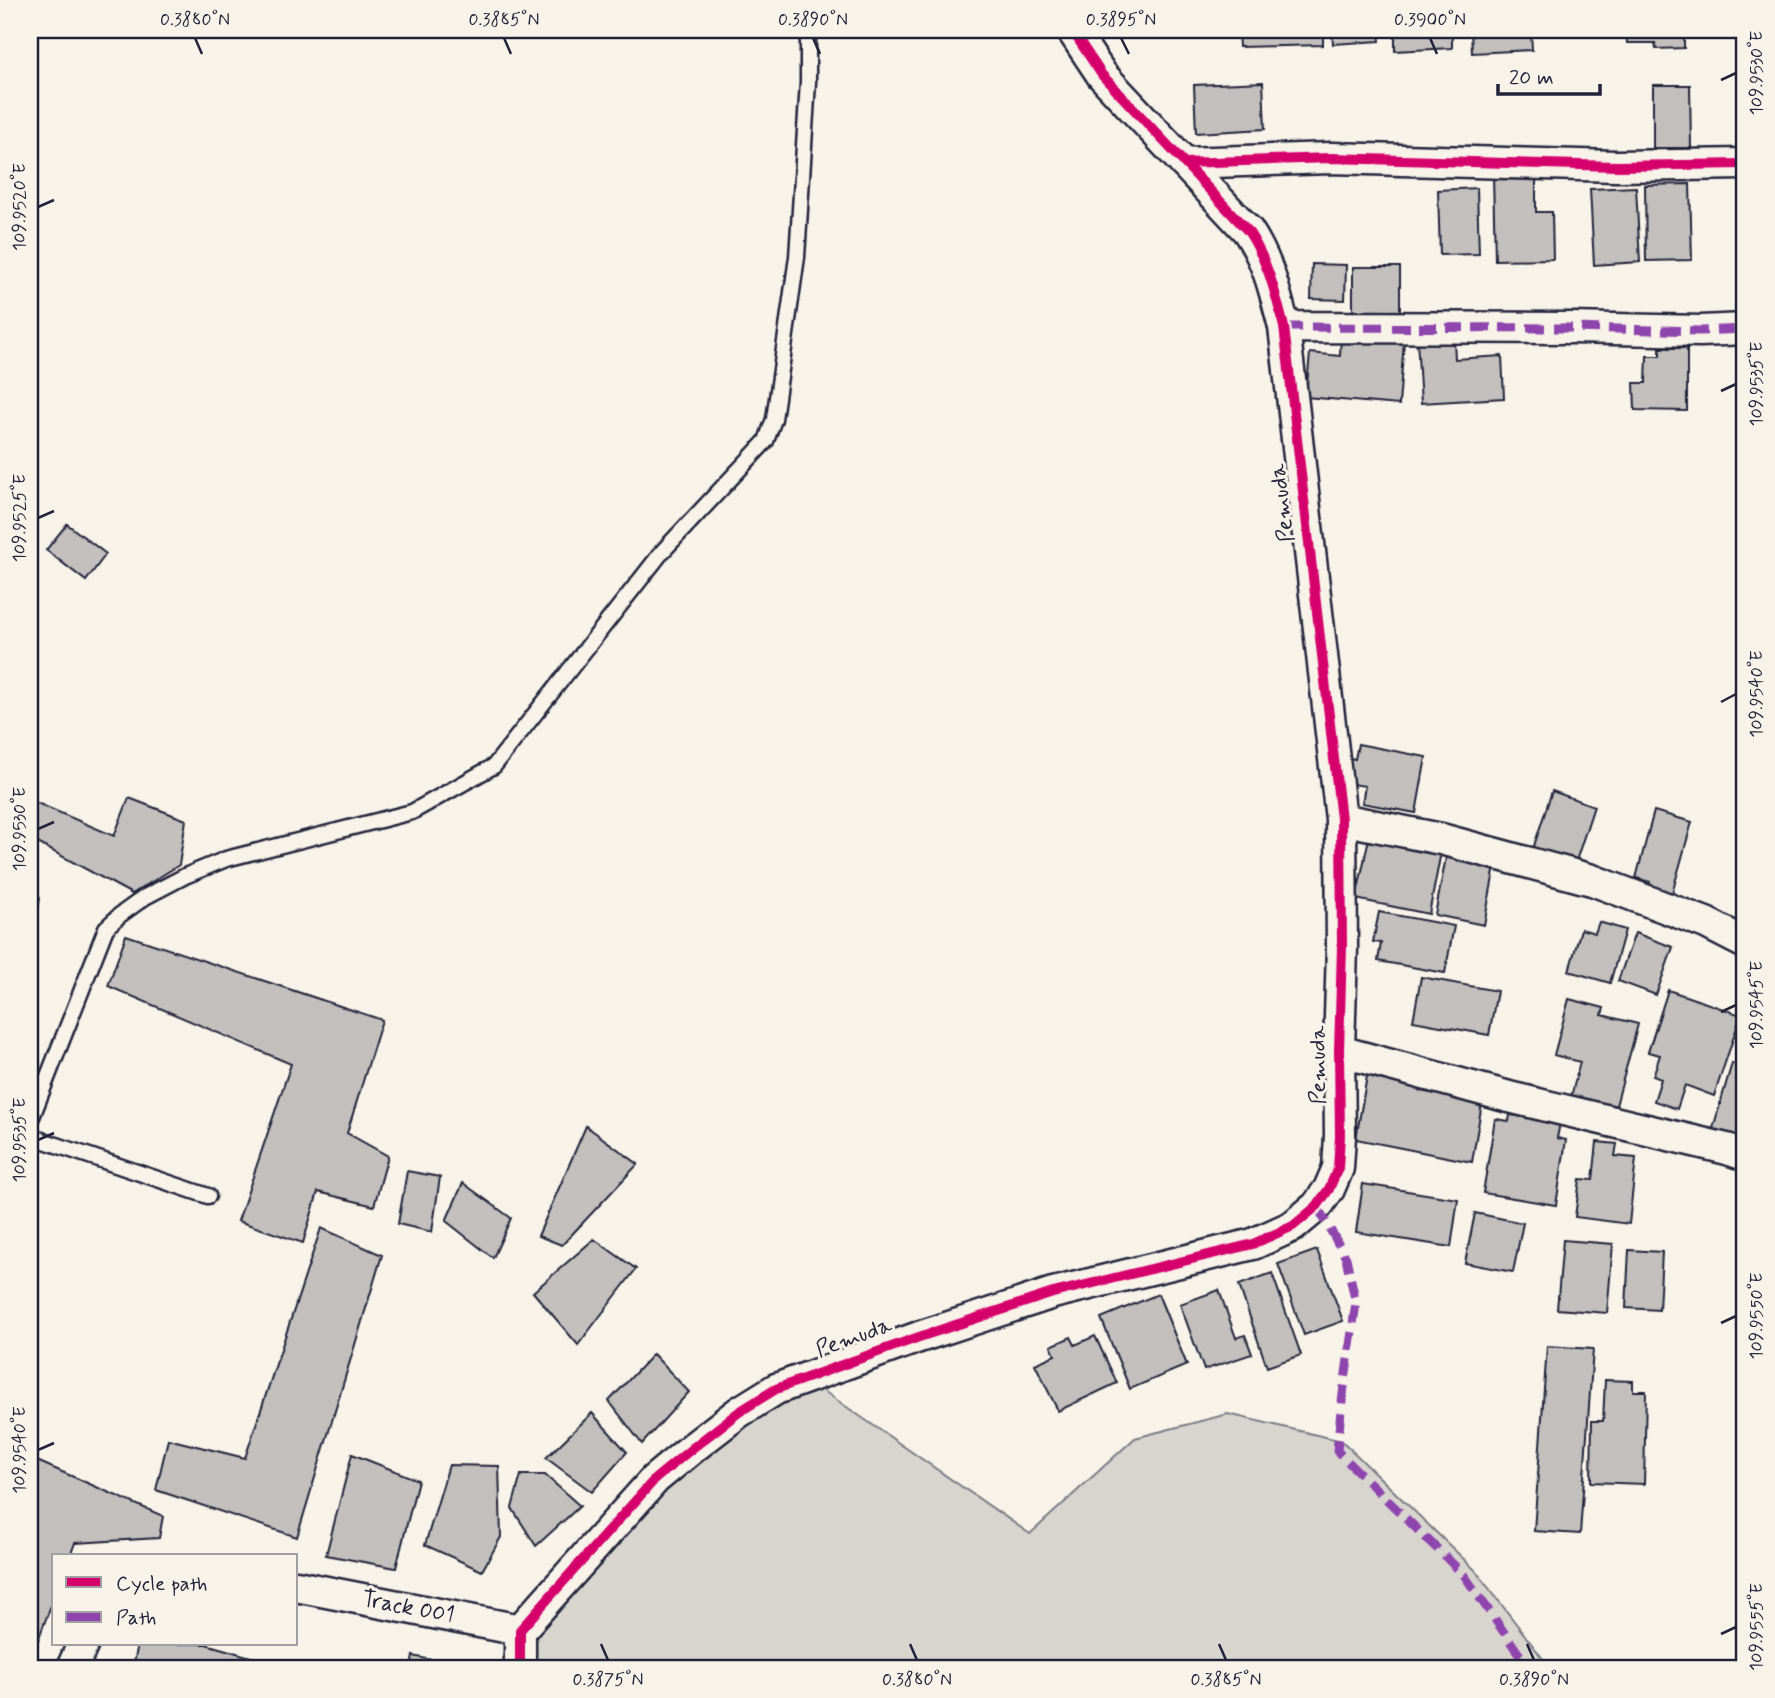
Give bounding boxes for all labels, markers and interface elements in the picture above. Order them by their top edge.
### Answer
text: 0.3880°N [160,8,230,32]
text: 0.3885°N [469,8,539,32]
text: 0.3890°N [778,8,848,32]
text: 0.3895°N [1086,8,1156,32]
text: 0.3900°N [1394,8,1466,32]
text: 109.9530°E [1745,31,1769,115]
scale bar [1498,52,1600,96]
text: 20 m [1509,64,1554,92]
text: 109.9520°E [8,163,32,251]
text: 109.9535°E [1745,341,1769,427]
street label: Pemuda [1263,462,1303,544]
text: 109.9525°E [8,474,32,562]
text: 109.9540°E [1745,650,1769,738]
text: 109.9530°E [8,787,32,871]
text: 109.9545°E [1745,961,1769,1049]
street label: Pemuda [1304,1025,1334,1104]
text: 109.9535°E [8,1097,32,1183]
text: 109.9550°E [1745,1272,1769,1360]
street label: Pemuda [812,1310,896,1366]
text: 109.9540°E [8,1406,32,1494]
legend [52,1554,298,1646]
text: Cycle path [116,1570,207,1598]
text: 109.9555°E [1745,1583,1769,1671]
street label: Track 001 [359,1584,457,1632]
text: Path [116,1604,156,1632]
text: 0.3875°N [572,1668,644,1692]
text: 0.3880°N [882,1668,952,1692]
text: 0.3885°N [1191,1668,1261,1692]
text: 0.3890°N [1499,1668,1569,1692]

